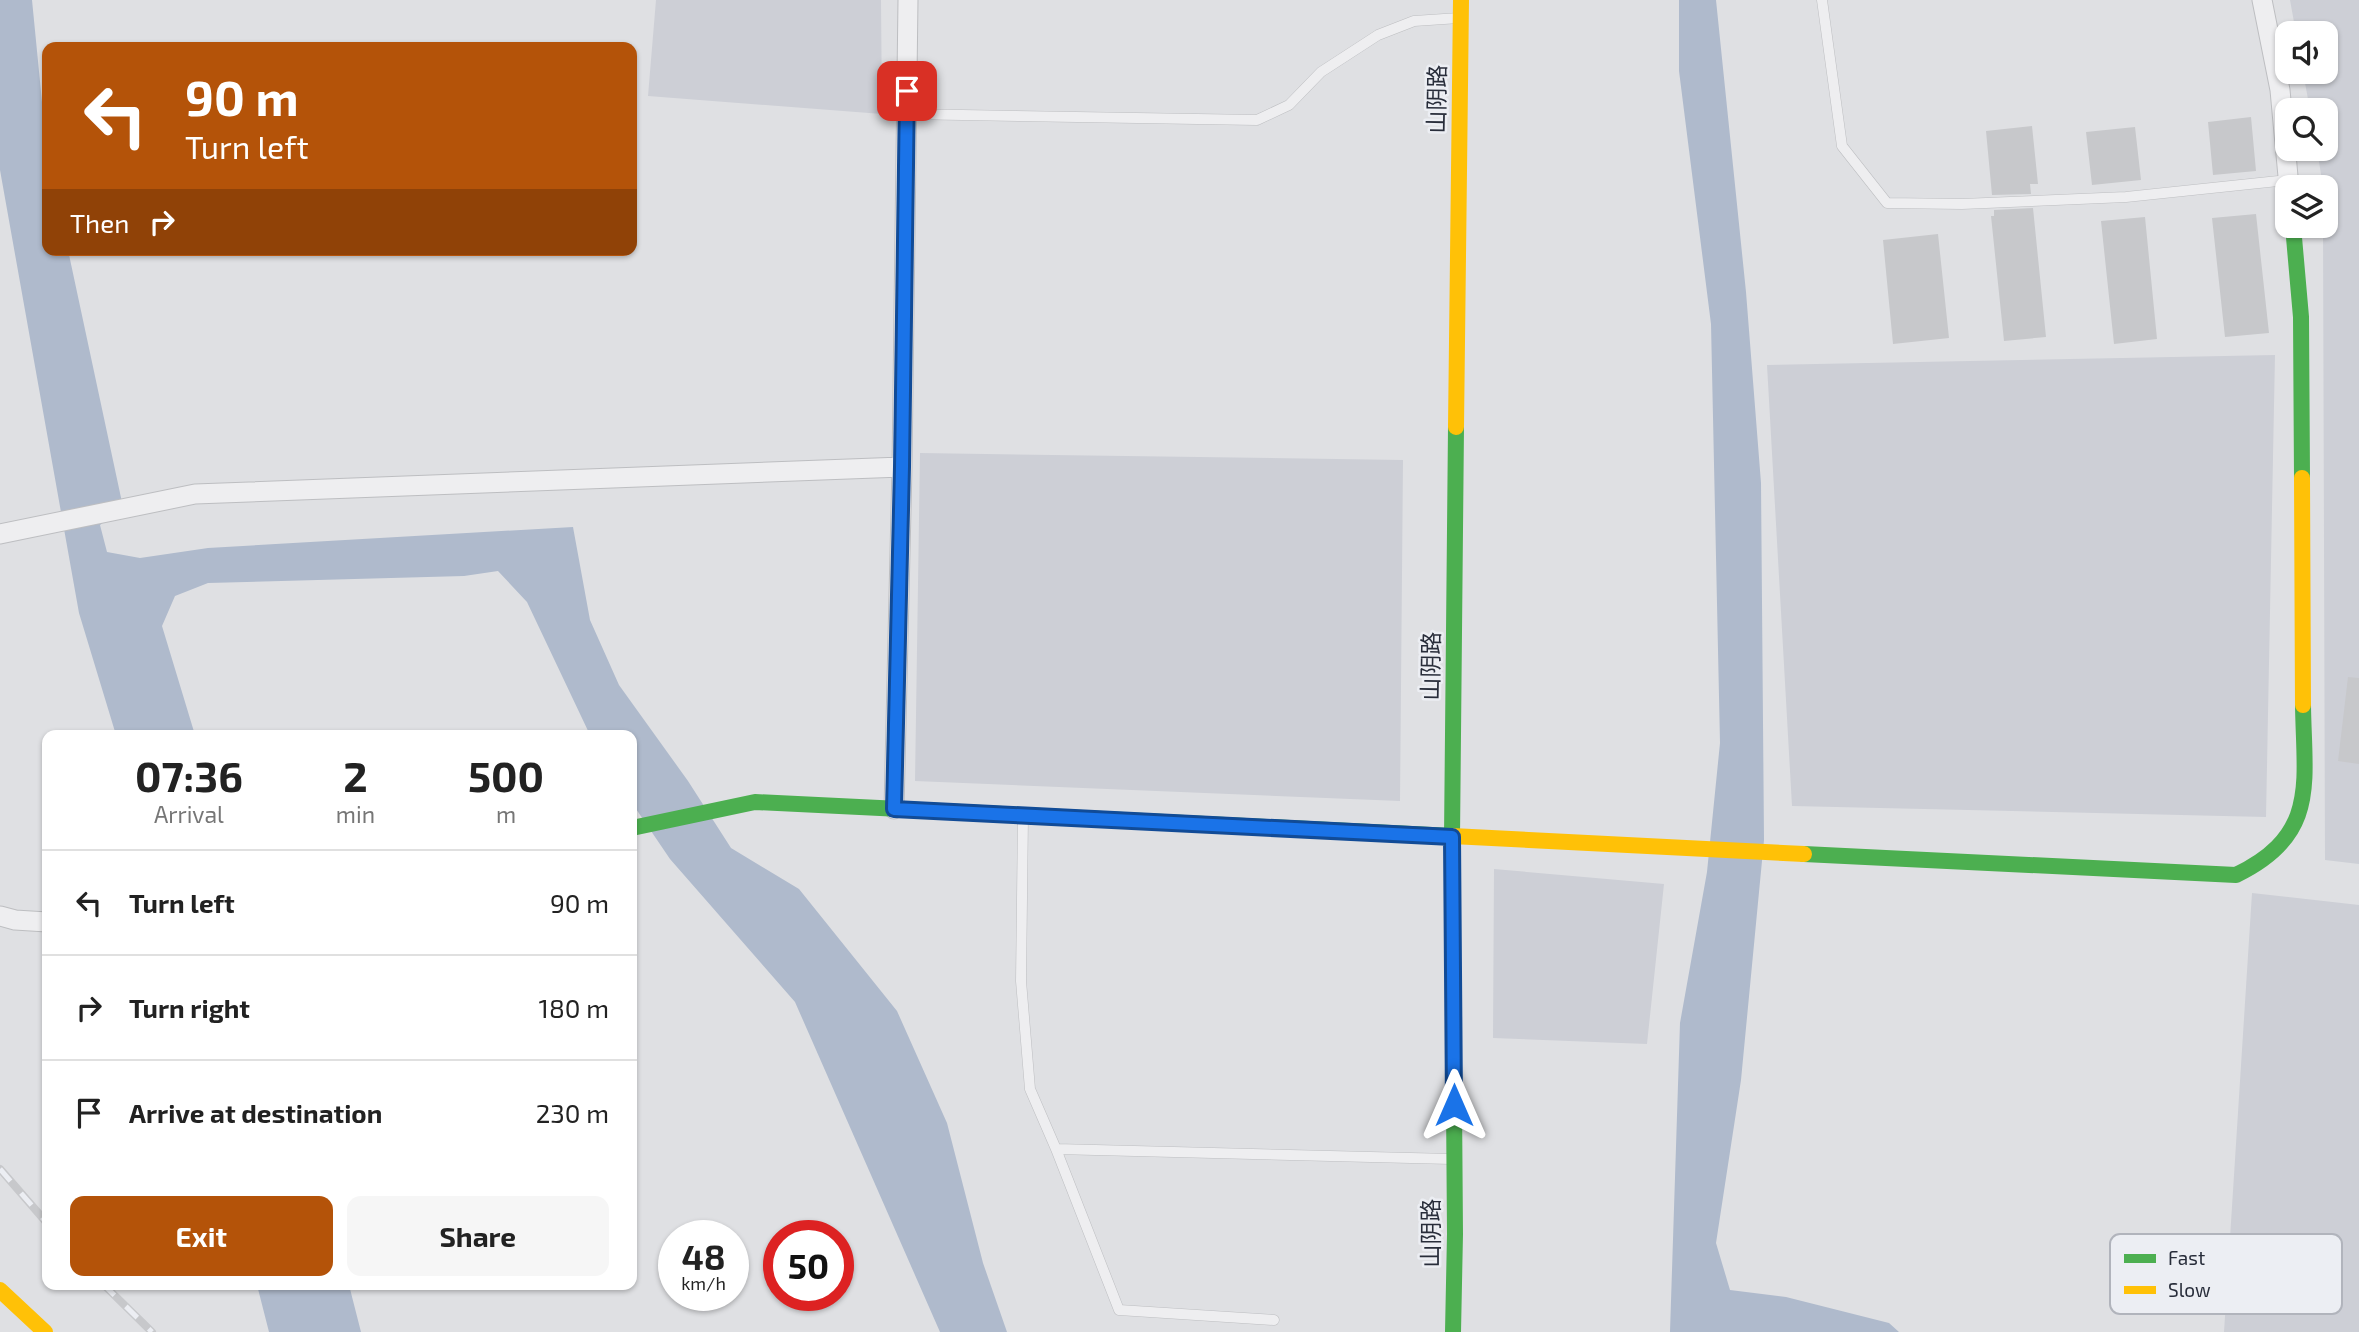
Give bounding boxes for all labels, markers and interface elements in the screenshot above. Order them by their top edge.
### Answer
map controls [2275,21,2338,238]
button: sound [2275,21,2338,84]
pin [877,61,937,121]
street label: 山阴路 [1421,64,1451,134]
text: 90 m [185,67,299,126]
icon: left [70,70,161,161]
icon: arrive [888,72,926,110]
button: search [2275,98,2338,161]
text: Turn left [185,127,309,165]
button: layers [2275,175,2338,238]
icon: right [143,203,181,241]
text: Then [70,207,129,238]
street label: 山阴路 [1415,631,1445,701]
text: 07:36 [135,750,243,800]
text: 2 [343,750,368,800]
text: 500 [468,750,544,800]
text: Arrival [154,800,224,828]
text: min [336,800,375,828]
text: m [496,800,516,828]
icon: left [70,884,108,922]
text: Turn left [129,887,235,918]
text: 90 m [550,887,609,918]
icon: right [70,989,108,1027]
text: Turn right [129,992,250,1023]
text: 180 m [539,992,609,1023]
position arrow [1417,1068,1491,1142]
icon: arrive [70,1094,108,1132]
text: Arrive at destination [129,1097,382,1128]
text: 230 m [536,1097,609,1128]
button: Exit [70,1196,333,1276]
button: Share [347,1196,609,1276]
street label: 山阴路 [1416,1199,1444,1268]
speed limit sign: 50 [763,1220,854,1311]
legend [2110,1234,2342,1314]
text: 48 [681,1235,726,1277]
text: Fast [2168,1246,2205,1269]
text: km/h [681,1272,726,1294]
text: Slow [2168,1278,2211,1301]

